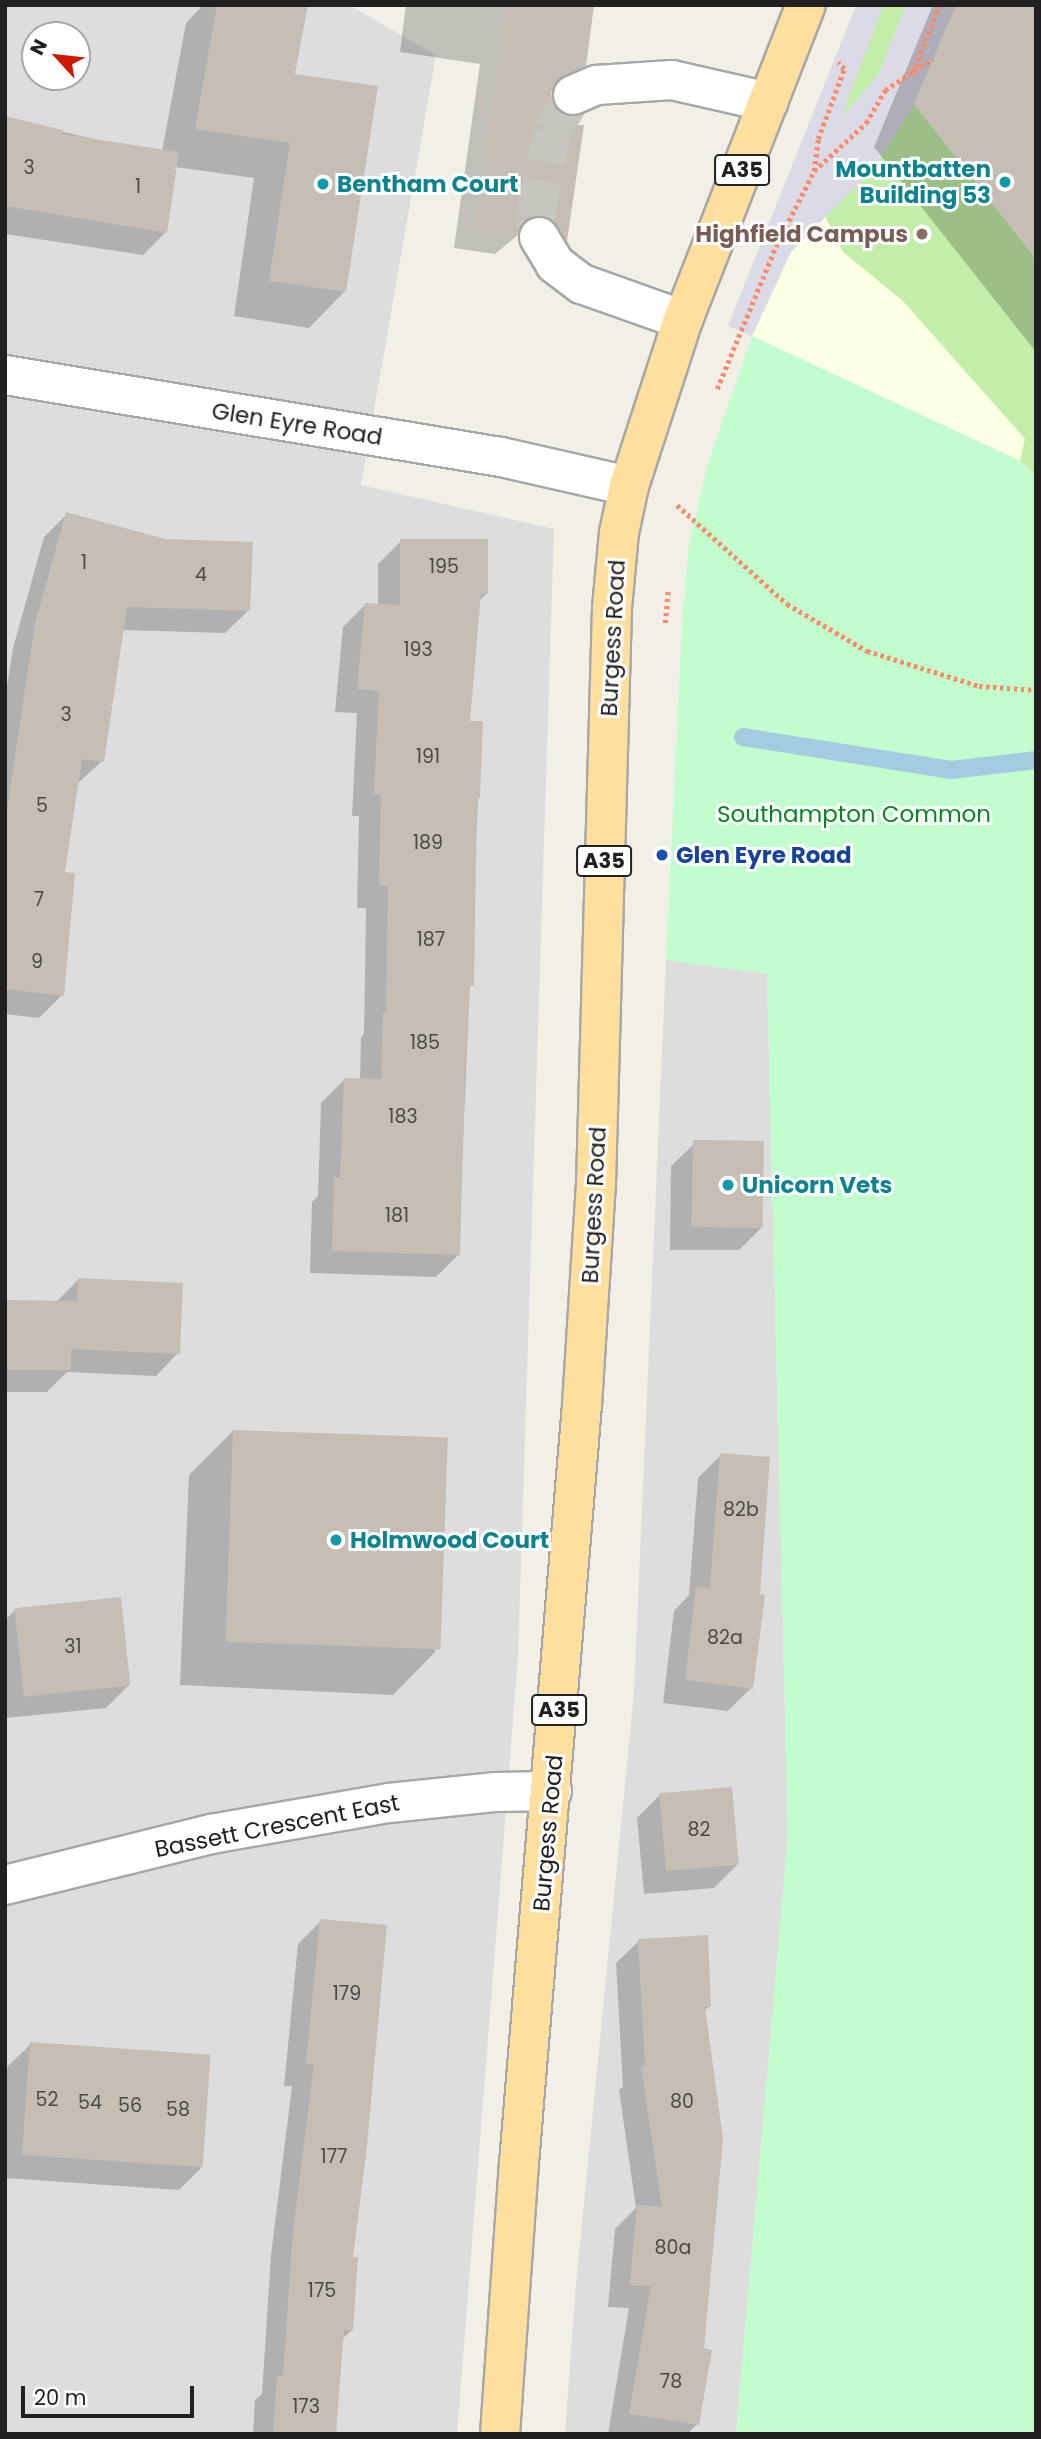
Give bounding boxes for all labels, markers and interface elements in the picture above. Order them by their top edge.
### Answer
north arrow [21,21,91,91]
text: N [23,35,54,60]
road number: A35 [714,152,770,188]
place label: Mountbatten Building 53 [835,155,991,209]
house number: 3 [23,157,35,179]
place label: Bentham Court [337,170,518,198]
marker: Mountbatten Building 53 [997,174,1013,190]
house number: 1 [135,176,141,198]
marker: Bentham Court [315,176,331,192]
place label: Highfield Campus [695,220,908,248]
marker: Highfield Campus [914,226,930,242]
street label: Glen Eyre Road [210,397,384,451]
house number: 1 [81,552,87,574]
house number: 195 [429,556,459,578]
street label: Burgess Road [595,559,631,717]
house number: 4 [195,564,207,586]
house number: 193 [403,639,433,661]
house number: 3 [60,704,72,726]
house number: 191 [416,746,440,768]
house number: 5 [36,795,48,817]
park label: Southampton Common [717,800,991,828]
house number: 189 [413,832,443,854]
place label: Glen Eyre Road [676,841,852,869]
road number: A35 [576,844,632,878]
marker: Glen Eyre Road [654,847,670,863]
house number: 7 [34,889,44,911]
house number: 187 [417,929,445,951]
house number: 9 [31,951,43,973]
house number: 185 [410,1032,440,1054]
house number: 183 [388,1106,418,1128]
street label: Burgess Road [576,1126,612,1284]
place label: Unicorn Vets [742,1171,892,1199]
marker: Unicorn Vets [720,1177,736,1193]
house number: 181 [385,1205,409,1227]
house number: 82b [723,1499,759,1521]
place label: Holmwood Court [350,1526,549,1554]
marker: Holmwood Court [328,1532,344,1548]
house number: 82a [707,1627,743,1649]
house number: 31 [64,1636,82,1658]
road number: A35 [531,1692,587,1728]
street label: Burgess Road [527,1754,569,1912]
street label: Bassett Crescent East [152,1789,402,1863]
house number: 82 [688,1819,710,1841]
house number: 179 [333,1983,361,2005]
house number: 52 [36,2089,58,2111]
house number: 80 [670,2091,694,2113]
house number: 54 [78,2092,102,2114]
house number: 56 [118,2095,142,2117]
house number: 58 [166,2099,190,2121]
house number: 177 [321,2146,347,2168]
house number: 80a [655,2237,691,2259]
house number: 175 [308,2280,336,2302]
house number: 78 [660,2371,682,2393]
scale bar [24,2372,198,2416]
text: 20 m [34,2383,87,2412]
house number: 173 [292,2396,320,2418]

